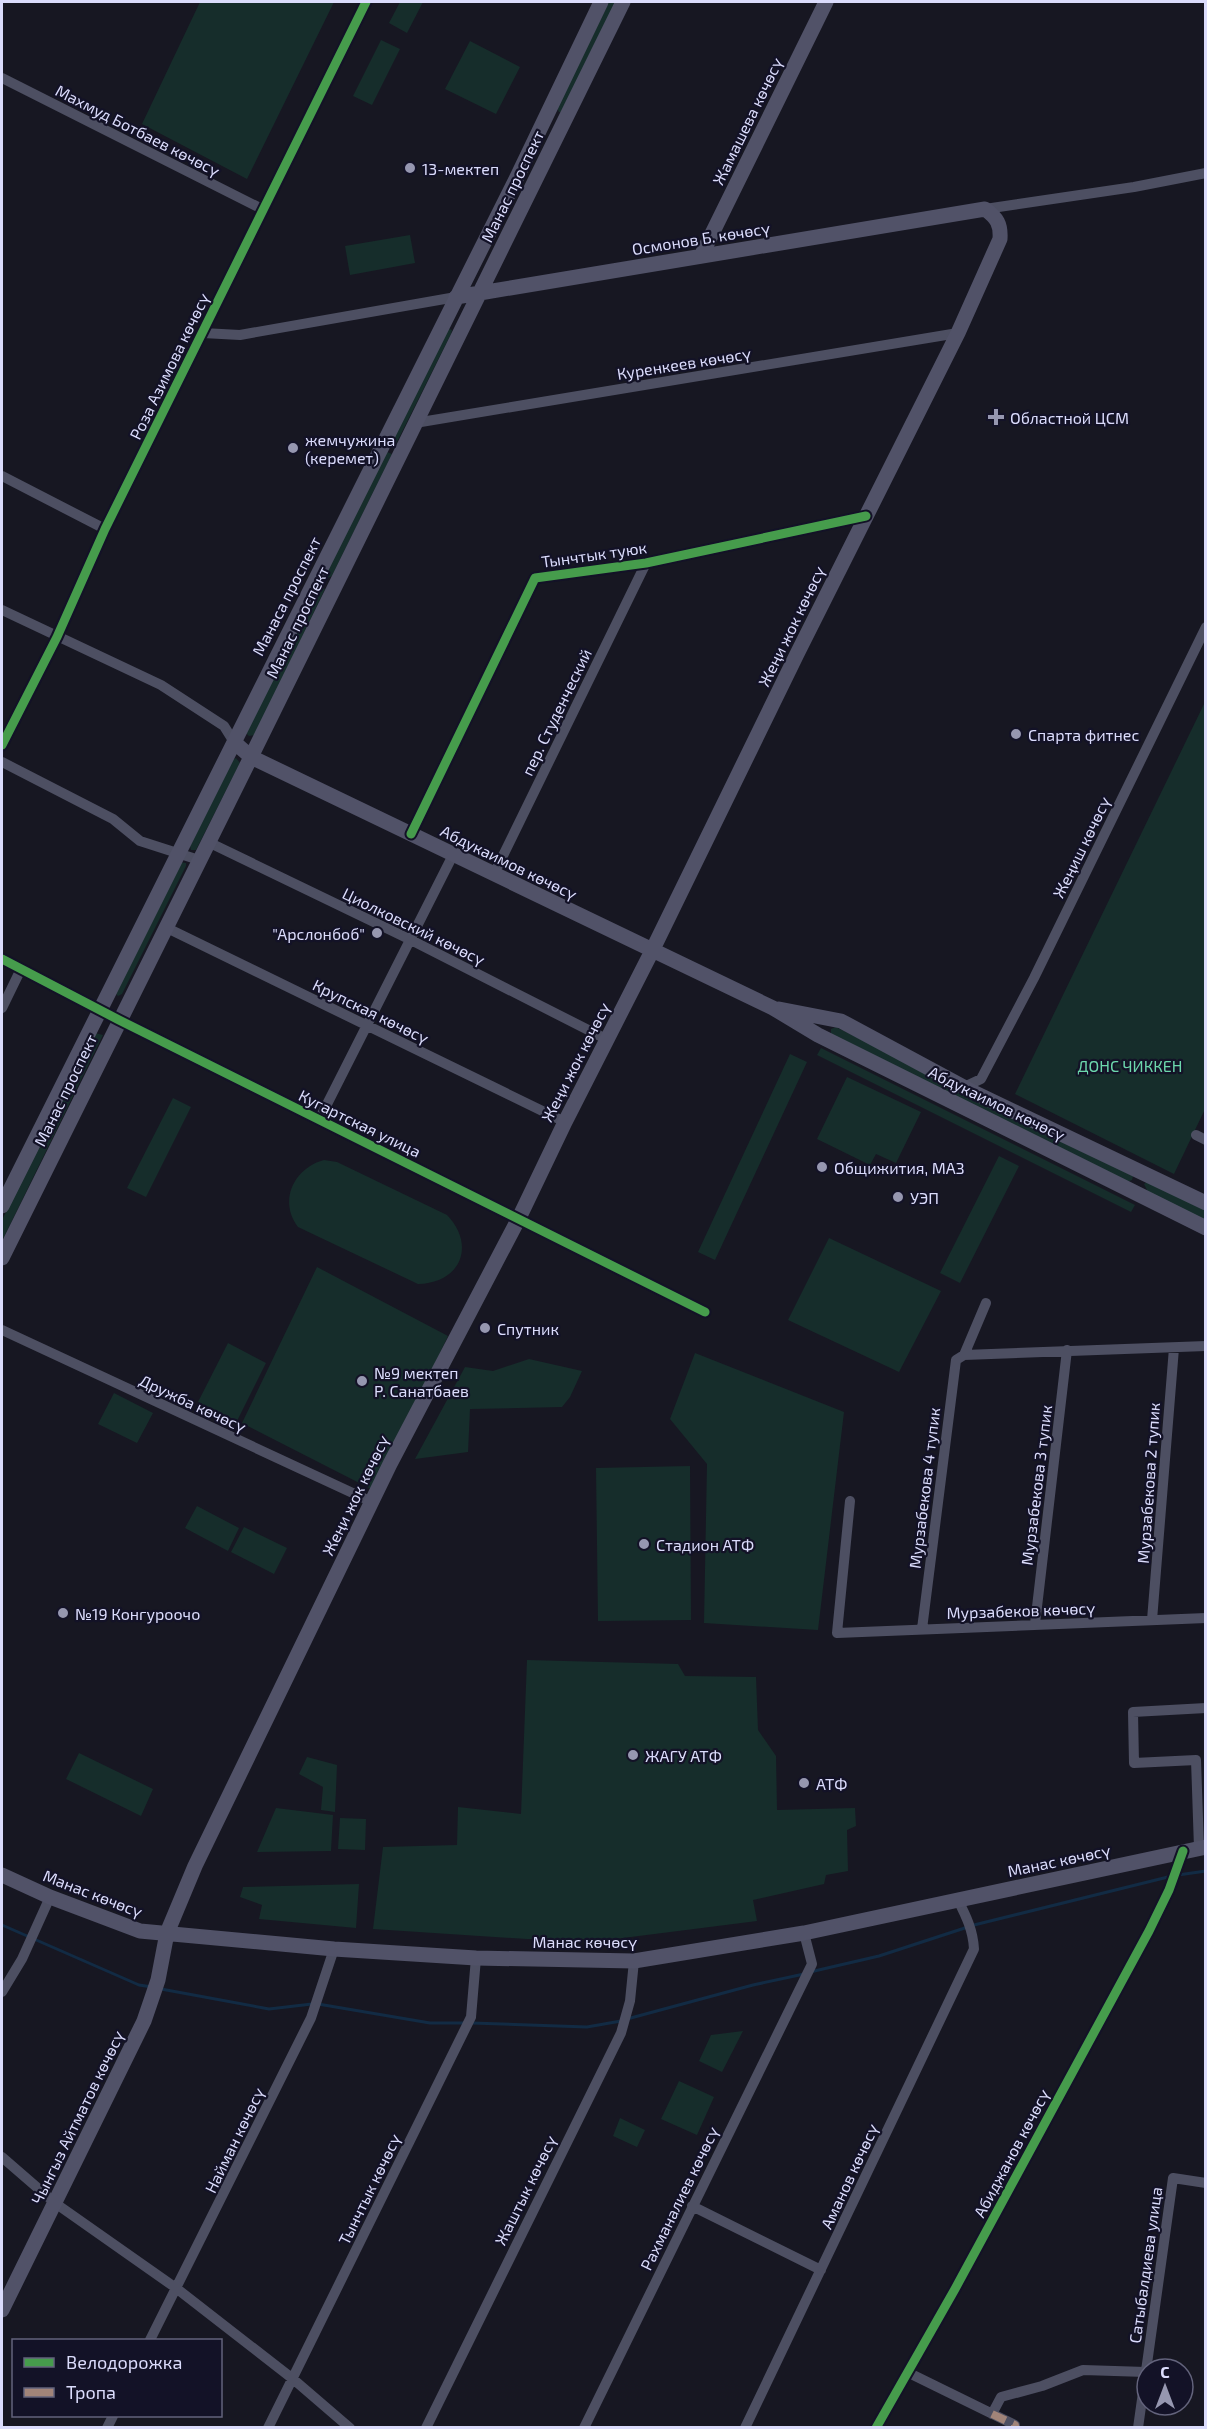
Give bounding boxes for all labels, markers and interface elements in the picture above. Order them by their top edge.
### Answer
street label: Жамашева көчөсү [708,54,786,188]
street label: Махмуд Ботбаев көчөсү [52,80,224,181]
street label: Манас проспект [477,127,547,245]
place label: 13-мектеп [422,159,499,178]
marker: 13-мектеп [403,161,417,175]
street label: Осмонов Б. көчөсү [631,218,772,258]
street label: Роза Азимова көчөсү [125,289,213,442]
street label: Куренкеев көчөсү [615,343,753,384]
marker: Областной ЦСМ [987,408,1005,426]
place label: Областной ЦСМ [1010,408,1129,427]
place label: жемчужина (керемет) [305,430,395,467]
marker: жемчужина (керемет) [286,441,300,455]
street label: Манаса проспект [248,533,324,659]
street label: Тынчтык туюк [540,537,649,572]
street label: Жеңи жок көчөсү [754,562,829,689]
street label: Манас проспект [262,563,332,681]
street label: пер. Студенческий [517,645,596,779]
place label: Спарта фитнес [1028,725,1139,744]
marker: Спарта фитнес [1009,727,1023,741]
street label: Жеңиш көчөсү [1048,792,1114,901]
street label: Абдукаимов көчөсү [437,821,581,905]
street label: Циолковский көчөсү [340,883,489,969]
place label: "Арслонбоб" [272,924,365,943]
marker: "Арслонбоб" [370,926,384,940]
street label: Крупская көчөсү [310,975,433,1048]
street label: Жеңи жок көчөсү [537,998,614,1125]
street label: Манас проспект [30,1031,100,1149]
park label: ДОНС ЧИККЕН [1078,1056,1183,1075]
street label: Абдукаимов көчөсү [925,1062,1069,1146]
street label: Кугартская улица [295,1085,424,1162]
place label: Общижития, МАЗ [834,1158,965,1177]
marker: Общижития, МАЗ [815,1160,829,1174]
place label: УЭП [910,1188,939,1207]
marker: УЭП [891,1190,905,1204]
place label: Спутник [497,1319,559,1339]
marker: Спутник [478,1321,492,1335]
place label: №9 мектеп Р. Санатбаев [374,1363,469,1400]
street label: Дружба көчөсү [136,1370,250,1437]
marker: №9 мектеп Р. Санатбаев [355,1374,369,1388]
street label: Мурзабекова 2 тупик [1133,1401,1164,1564]
street label: Мурзабекова 3 тупик [1017,1403,1056,1566]
street label: Мурзабекова 4 тупик [905,1406,944,1570]
street label: Жеңи жок көчөсү [318,1431,393,1558]
place label: Стадион АТФ [656,1535,754,1554]
marker: Стадион АТФ [637,1537,651,1551]
street label: Мурзабеков көчөсү [946,1598,1096,1623]
place label: №19 Конгуроочо [75,1604,200,1624]
marker: №19 Конгуроочо [56,1606,70,1620]
place label: ЖАГУ АТФ [645,1746,722,1765]
marker: ЖАГУ АТФ [626,1748,640,1762]
place label: АТФ [816,1774,847,1793]
marker: АТФ [797,1776,811,1790]
street label: Манас көчөсү [1006,1840,1113,1880]
street label: Манас көчөсү [41,1865,146,1921]
street label: Манас көчөсү [533,1932,638,1951]
street label: Чынгыз Айтматов көчөсү [27,2026,128,2207]
street label: Найман көчөсү [200,2084,268,2196]
street label: Абиджанов көчөсү [969,2085,1053,2220]
street label: Аманов көчөсү [816,2120,882,2232]
street label: Рахманалиев көчөсү [636,2122,722,2273]
street label: Тынчтык көчөсү [334,2130,404,2248]
street label: Жаштык көчөсү [490,2131,560,2248]
street label: Сатыбалдиева улица [1125,2186,1166,2345]
legend [12,2339,222,2417]
text: Велодорожка [66,2351,182,2373]
north arrow [1135,2357,1195,2417]
text: С [1160,2362,1170,2381]
text: Тропа [66,2381,116,2403]

